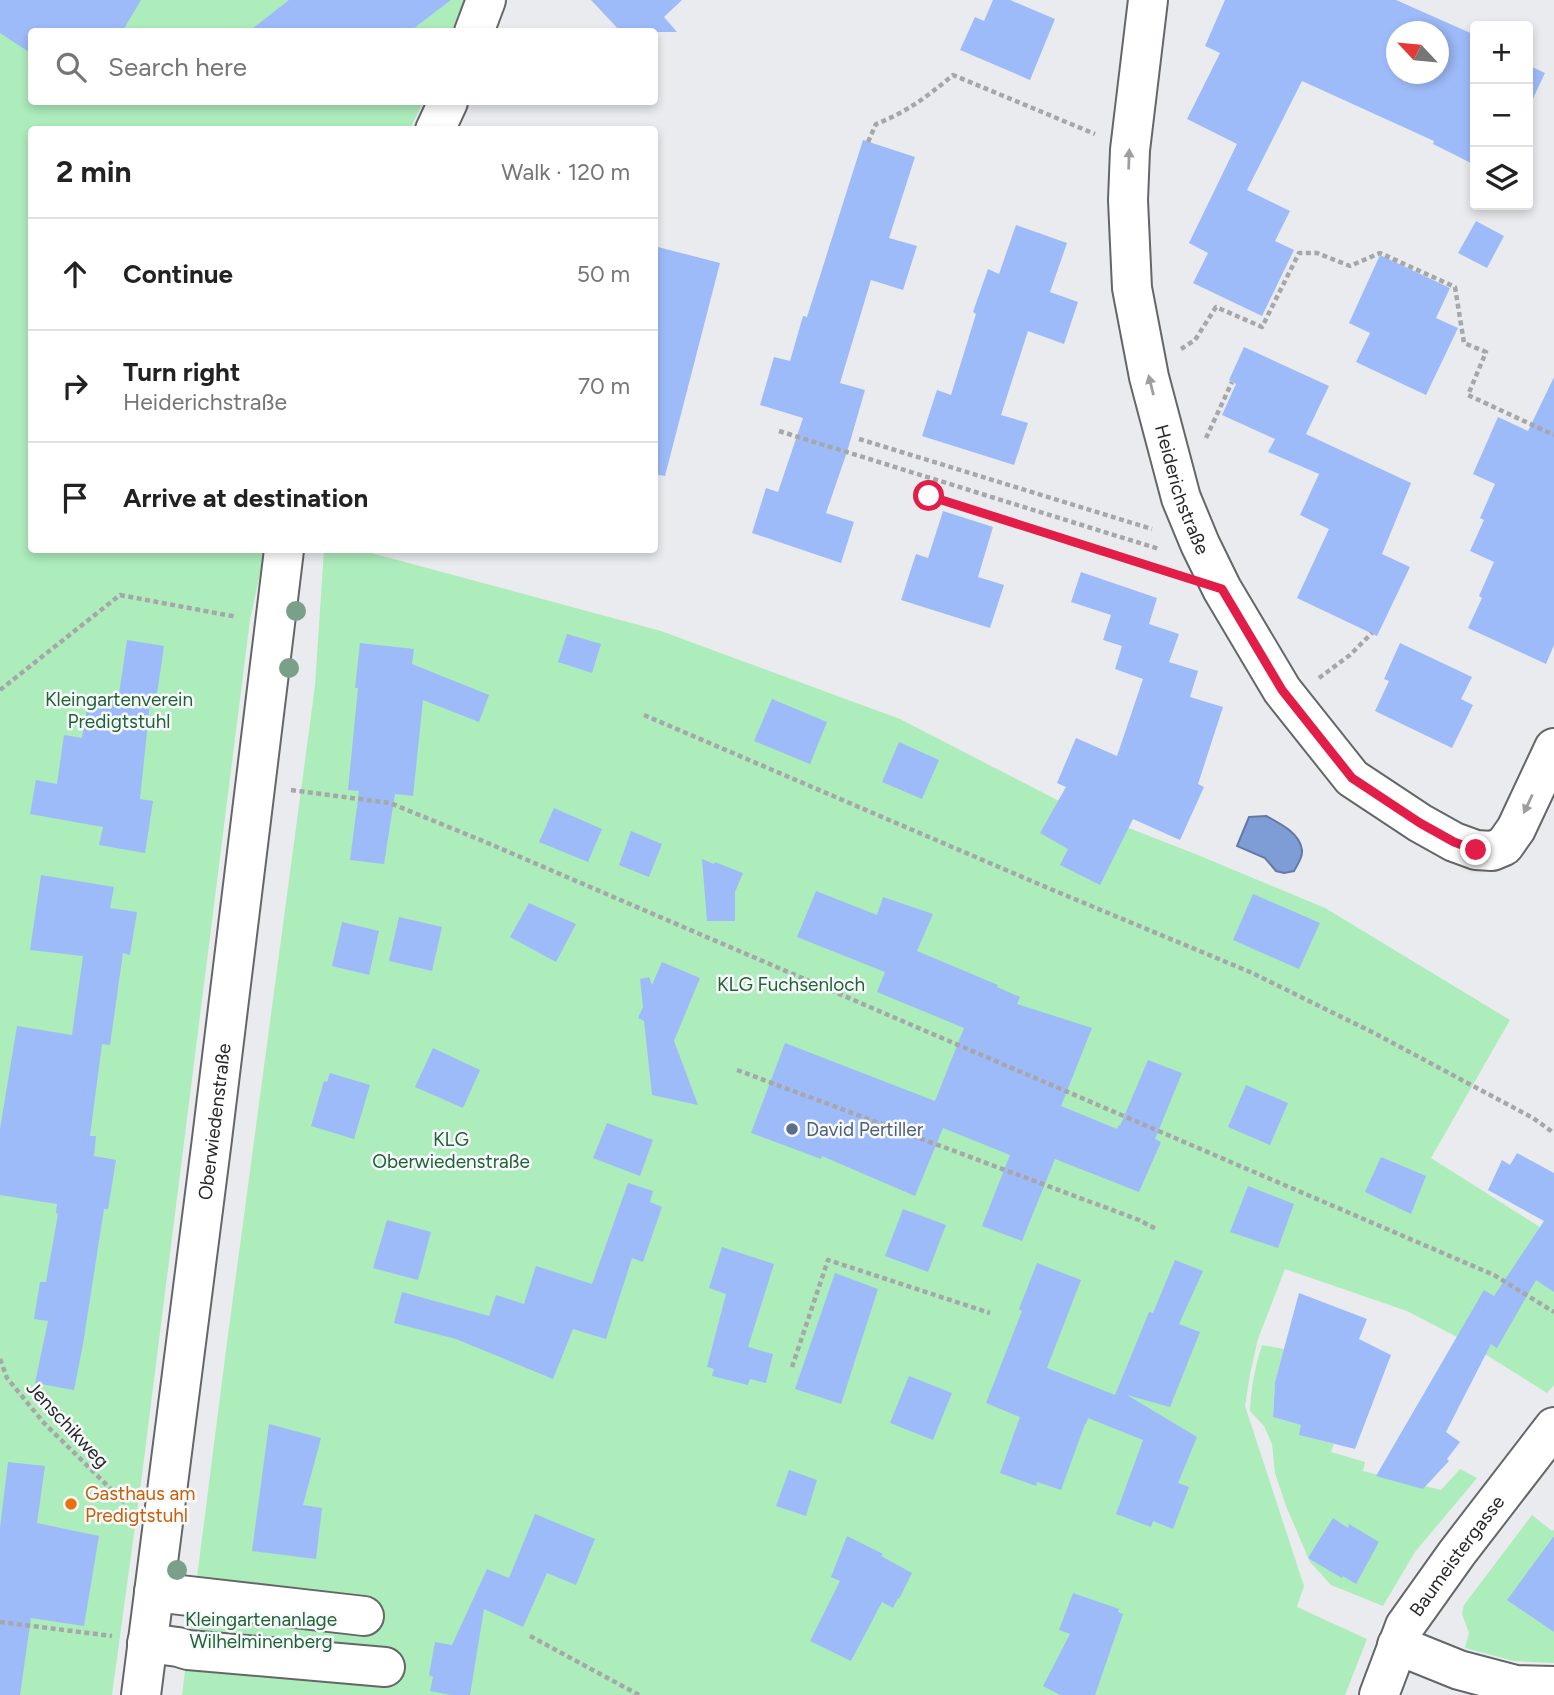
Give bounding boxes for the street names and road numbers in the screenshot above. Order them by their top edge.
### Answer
street label: Heiderichstraße [1150,422,1214,558]
street label: Oberwiedenstraße [193,1042,236,1201]
street label: Jenschikweg [22,1376,114,1473]
street label: Baumeistergasse [1405,1491,1509,1621]

